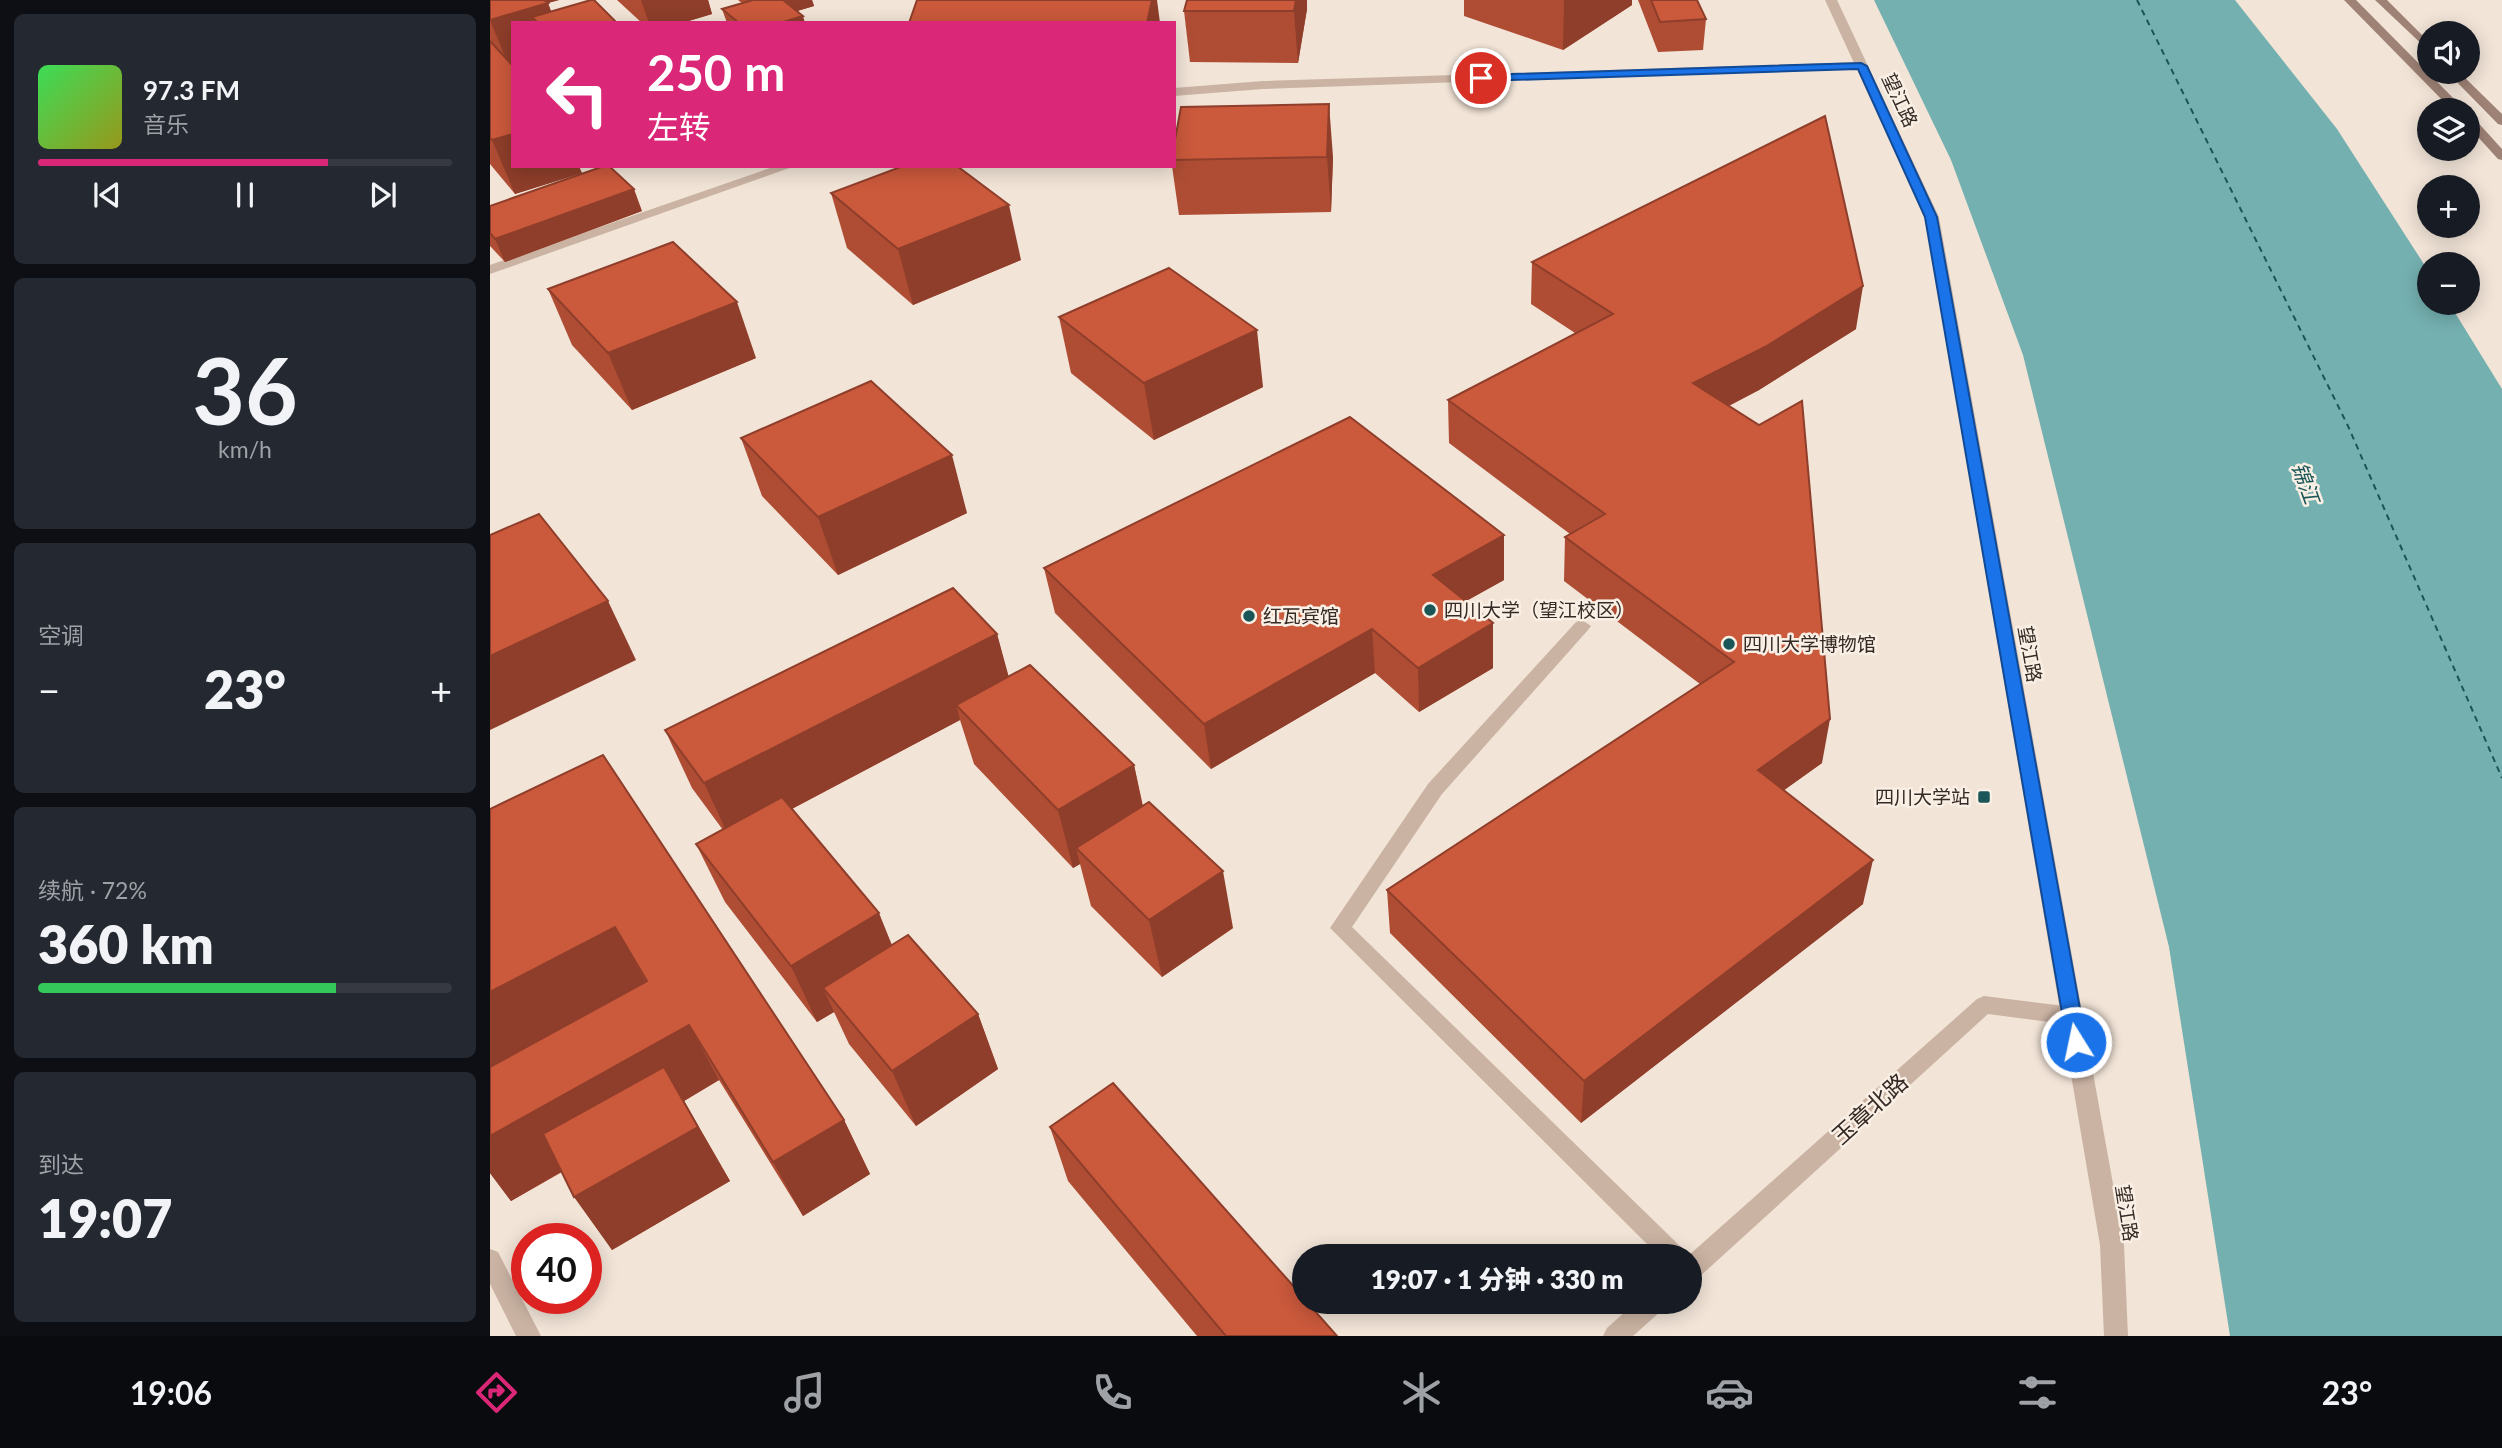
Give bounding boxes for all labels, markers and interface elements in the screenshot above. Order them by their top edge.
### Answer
map controls [2417,21,2480,315]
button: sound [2417,21,2480,84]
text: 250 m [647,43,785,101]
pin [1451,48,1511,108]
icon: left [532,49,623,140]
icon: arrive [1462,59,1500,97]
street label: 望江路 [1878,69,1923,130]
text: 97.3 FM [143,74,240,106]
button: layers [2417,98,2480,161]
text: 左转 [647,107,711,146]
text: 音乐 [143,110,189,138]
button: + [2417,175,2480,238]
icon: previous [88,176,126,214]
icon: pause [226,176,264,214]
icon: next [364,176,402,214]
button: − [2417,252,2480,315]
text: 36 [192,335,298,444]
text: km/h [218,435,272,463]
water label: 锦江 [2287,458,2326,508]
place label: 四川大学（望江校区） [1444,598,1634,621]
marker: 四川大学（望江校区） [1422,602,1438,618]
place label: 红瓦宾馆 [1263,604,1339,627]
marker: 红瓦宾馆 [1241,608,1257,624]
text: 空调 [38,621,84,649]
street label: 望江路 [2014,624,2047,684]
place label: 四川大学博物馆 [1743,632,1876,655]
marker: 四川大学博物馆 [1721,636,1737,652]
text: 23° [204,658,286,720]
text: − [38,667,60,713]
text: + [430,667,452,713]
place label: 四川大学站 [1875,785,1970,808]
marker: 四川大学站 [1976,789,1992,805]
text: 续航 · 72% [38,876,147,904]
text: 360 km [38,913,214,975]
position arrow [2039,1005,2113,1079]
street label: 玉章北路 [1826,1067,1913,1149]
text: 到达 [38,1150,84,1178]
street label: 望江路 [2112,1183,2143,1243]
text: 19:07 [38,1187,172,1249]
speed limit sign: 40 [511,1223,602,1314]
text: 19:07 · 1 分钟 · 330 m [1371,1263,1623,1295]
icon: directions [472,1368,521,1417]
icon: music [780,1368,829,1417]
icon: phone [1088,1368,1137,1417]
icon: climate [1397,1368,1446,1417]
icon: car [1705,1368,1754,1417]
icon: filters [2013,1368,2062,1417]
text: 19:06 [130,1373,212,1412]
text: 23° [2322,1373,2372,1412]

